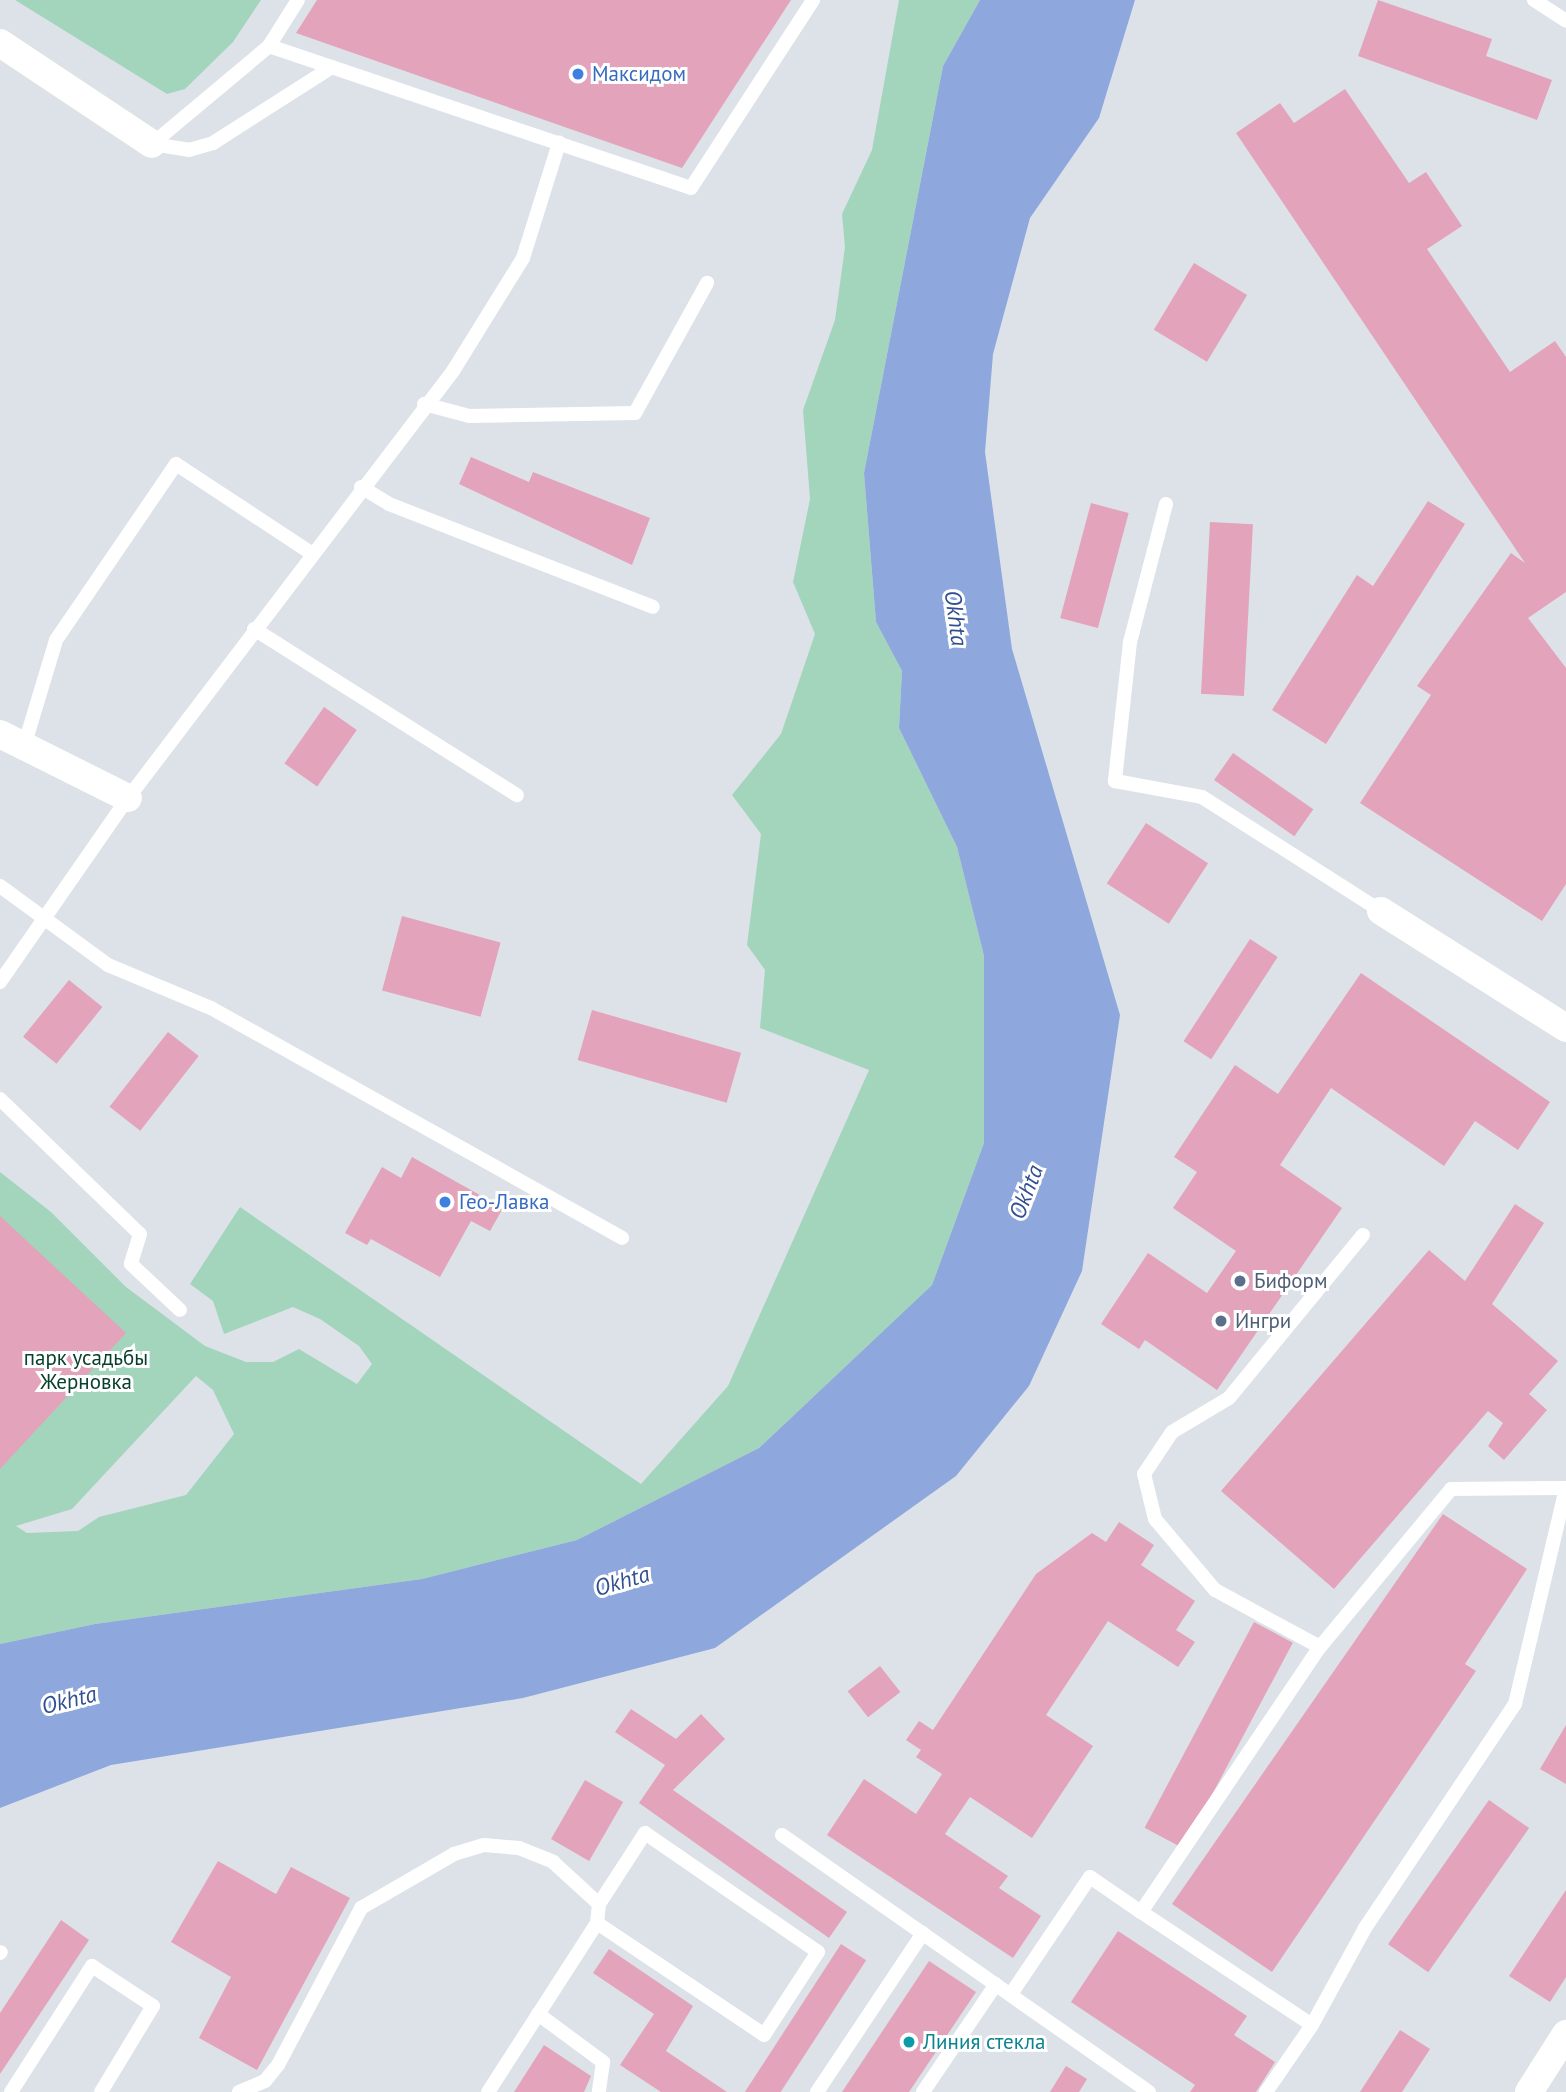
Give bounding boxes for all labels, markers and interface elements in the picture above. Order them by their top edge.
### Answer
place label: Максидом [592,61,686,87]
marker: Максидом [570,66,586,82]
water label: Okhta [938,588,974,648]
water label: Okhta [1003,1161,1049,1223]
place label: Гео-Лавка [459,1189,549,1215]
marker: Гео-Лавка [437,1194,453,1210]
place label: Биформ [1254,1268,1327,1294]
marker: Биформ [1232,1273,1248,1289]
place label: Ингри [1235,1308,1291,1334]
marker: Ингри [1213,1313,1229,1329]
park label: парк усадьбы Жерновка [24,1345,148,1395]
water label: Okhta [591,1560,653,1602]
water label: Okhta [39,1680,99,1720]
place label: Линия стекла [923,2029,1045,2055]
marker: Линия стекла [901,2034,917,2050]

